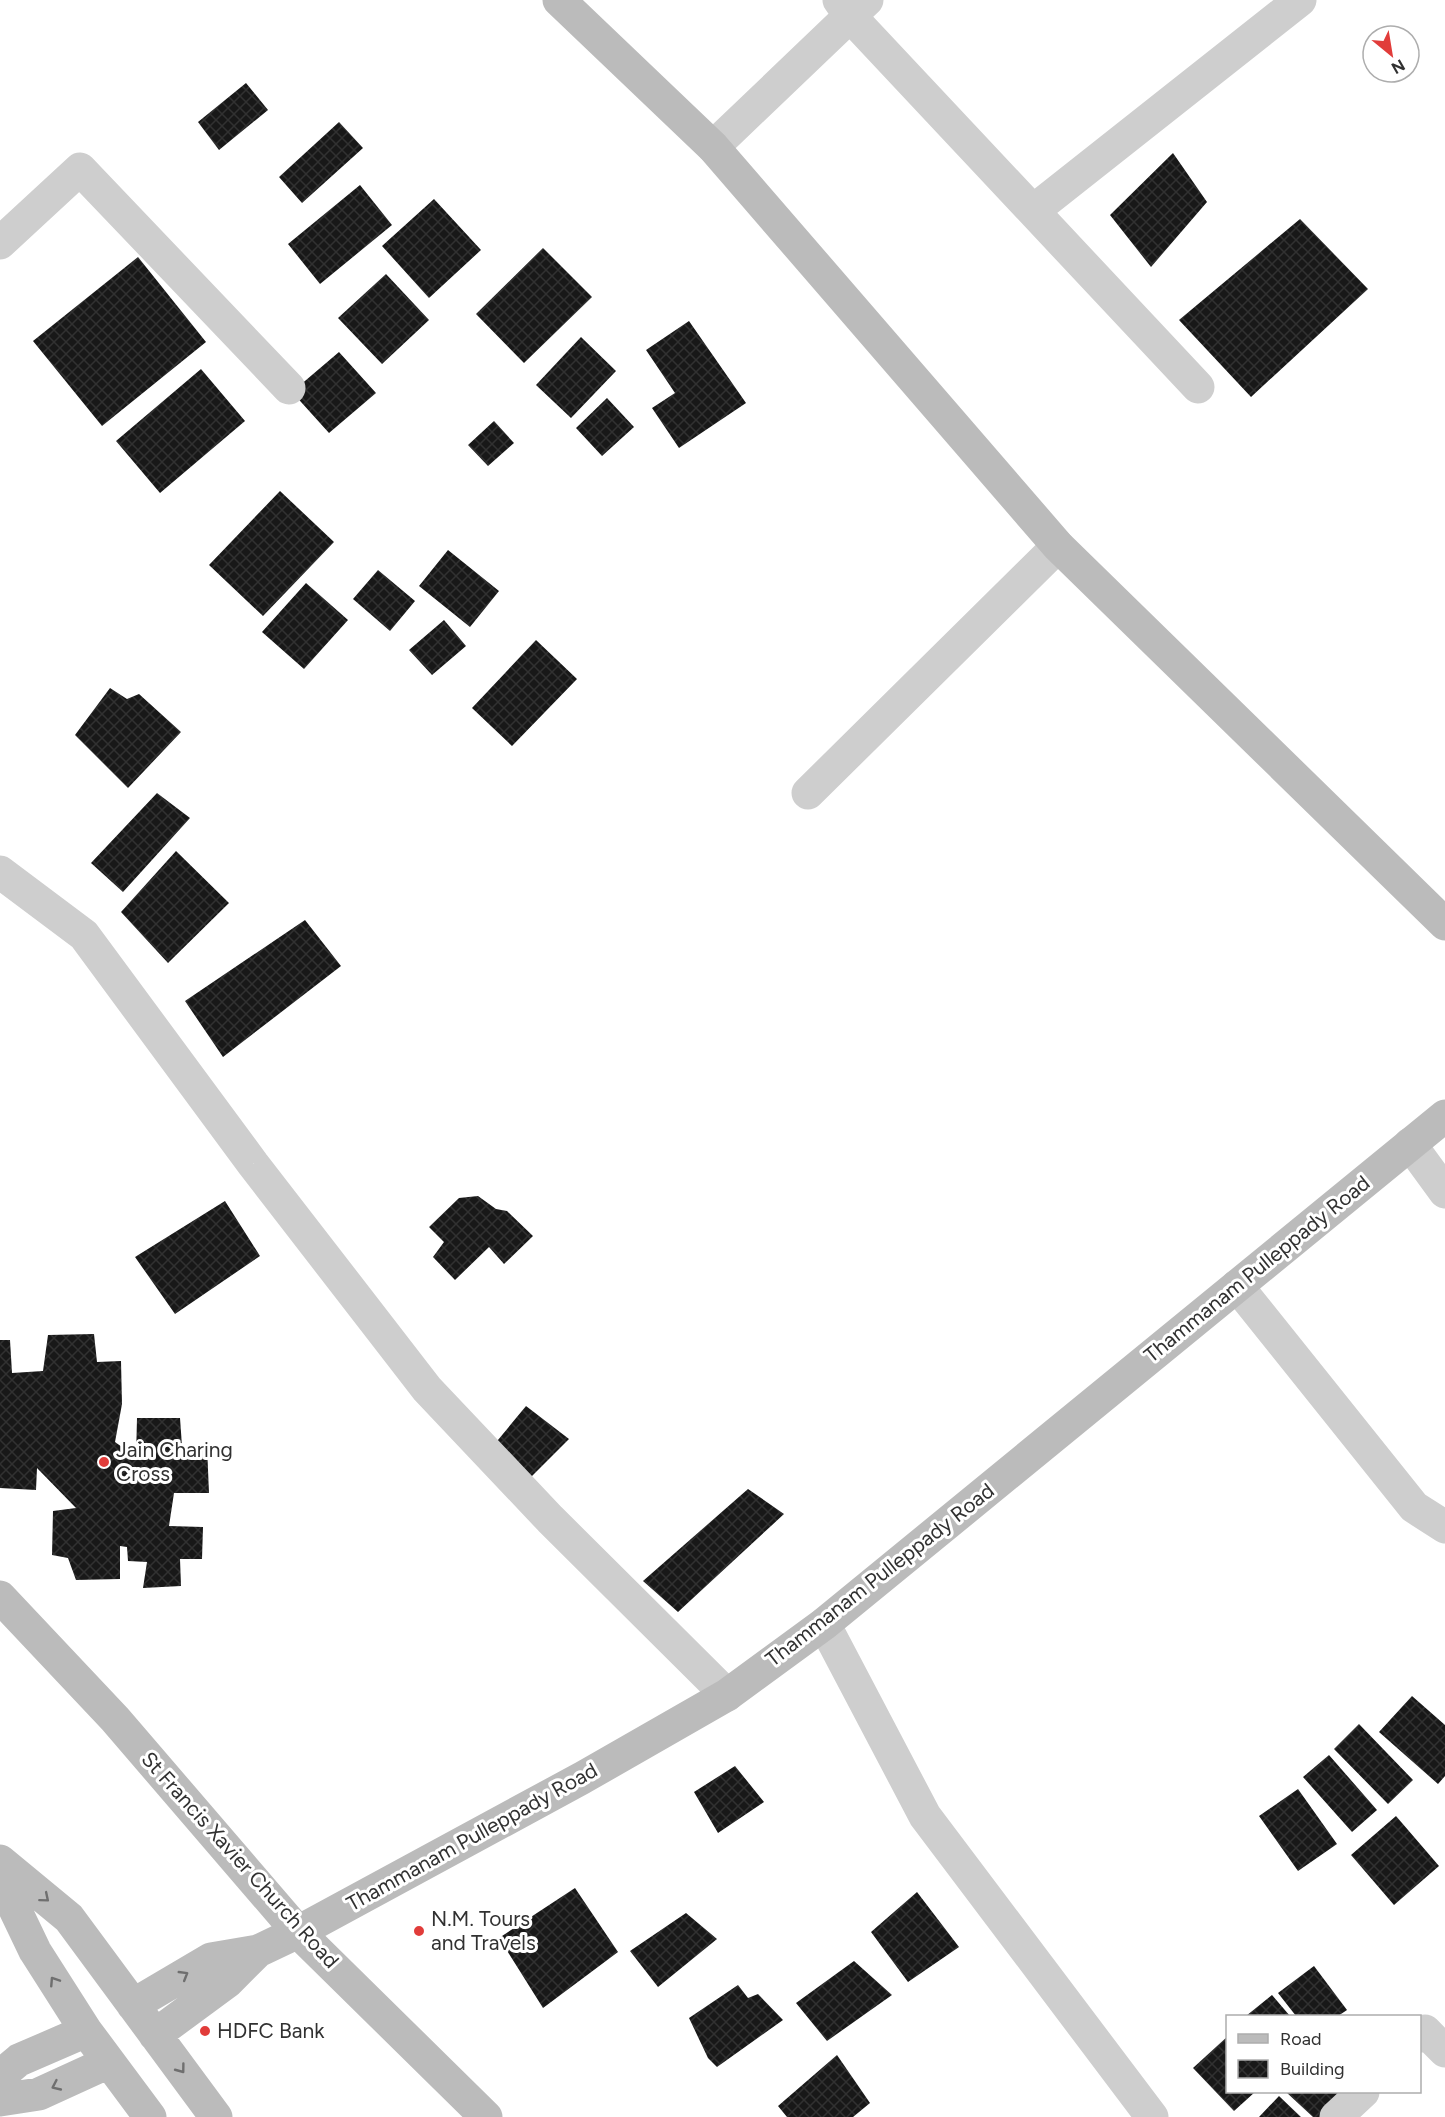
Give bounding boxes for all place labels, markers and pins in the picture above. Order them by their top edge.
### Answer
place label: Jain Charing Cross [116,1437,233,1486]
marker: Jain Charing Cross [97,1455,111,1469]
place label: N.M. Tours and Travels [431,1906,536,1955]
marker: N.M. Tours and Travels [412,1924,426,1938]
place label: HDFC Bank [217,2018,325,2043]
marker: HDFC Bank [198,2024,212,2038]

